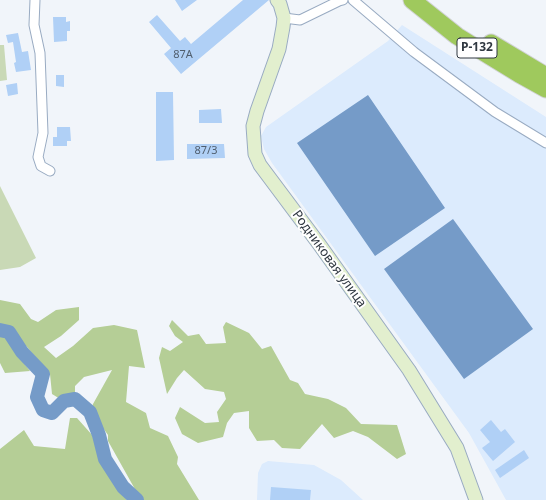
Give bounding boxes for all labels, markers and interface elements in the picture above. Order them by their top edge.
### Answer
road number: Р-132 [457,38,497,58]
house number: 87А [173,48,193,62]
house number: 87/3 [195,144,217,158]
street label: Родниковая улица [289,208,369,310]

